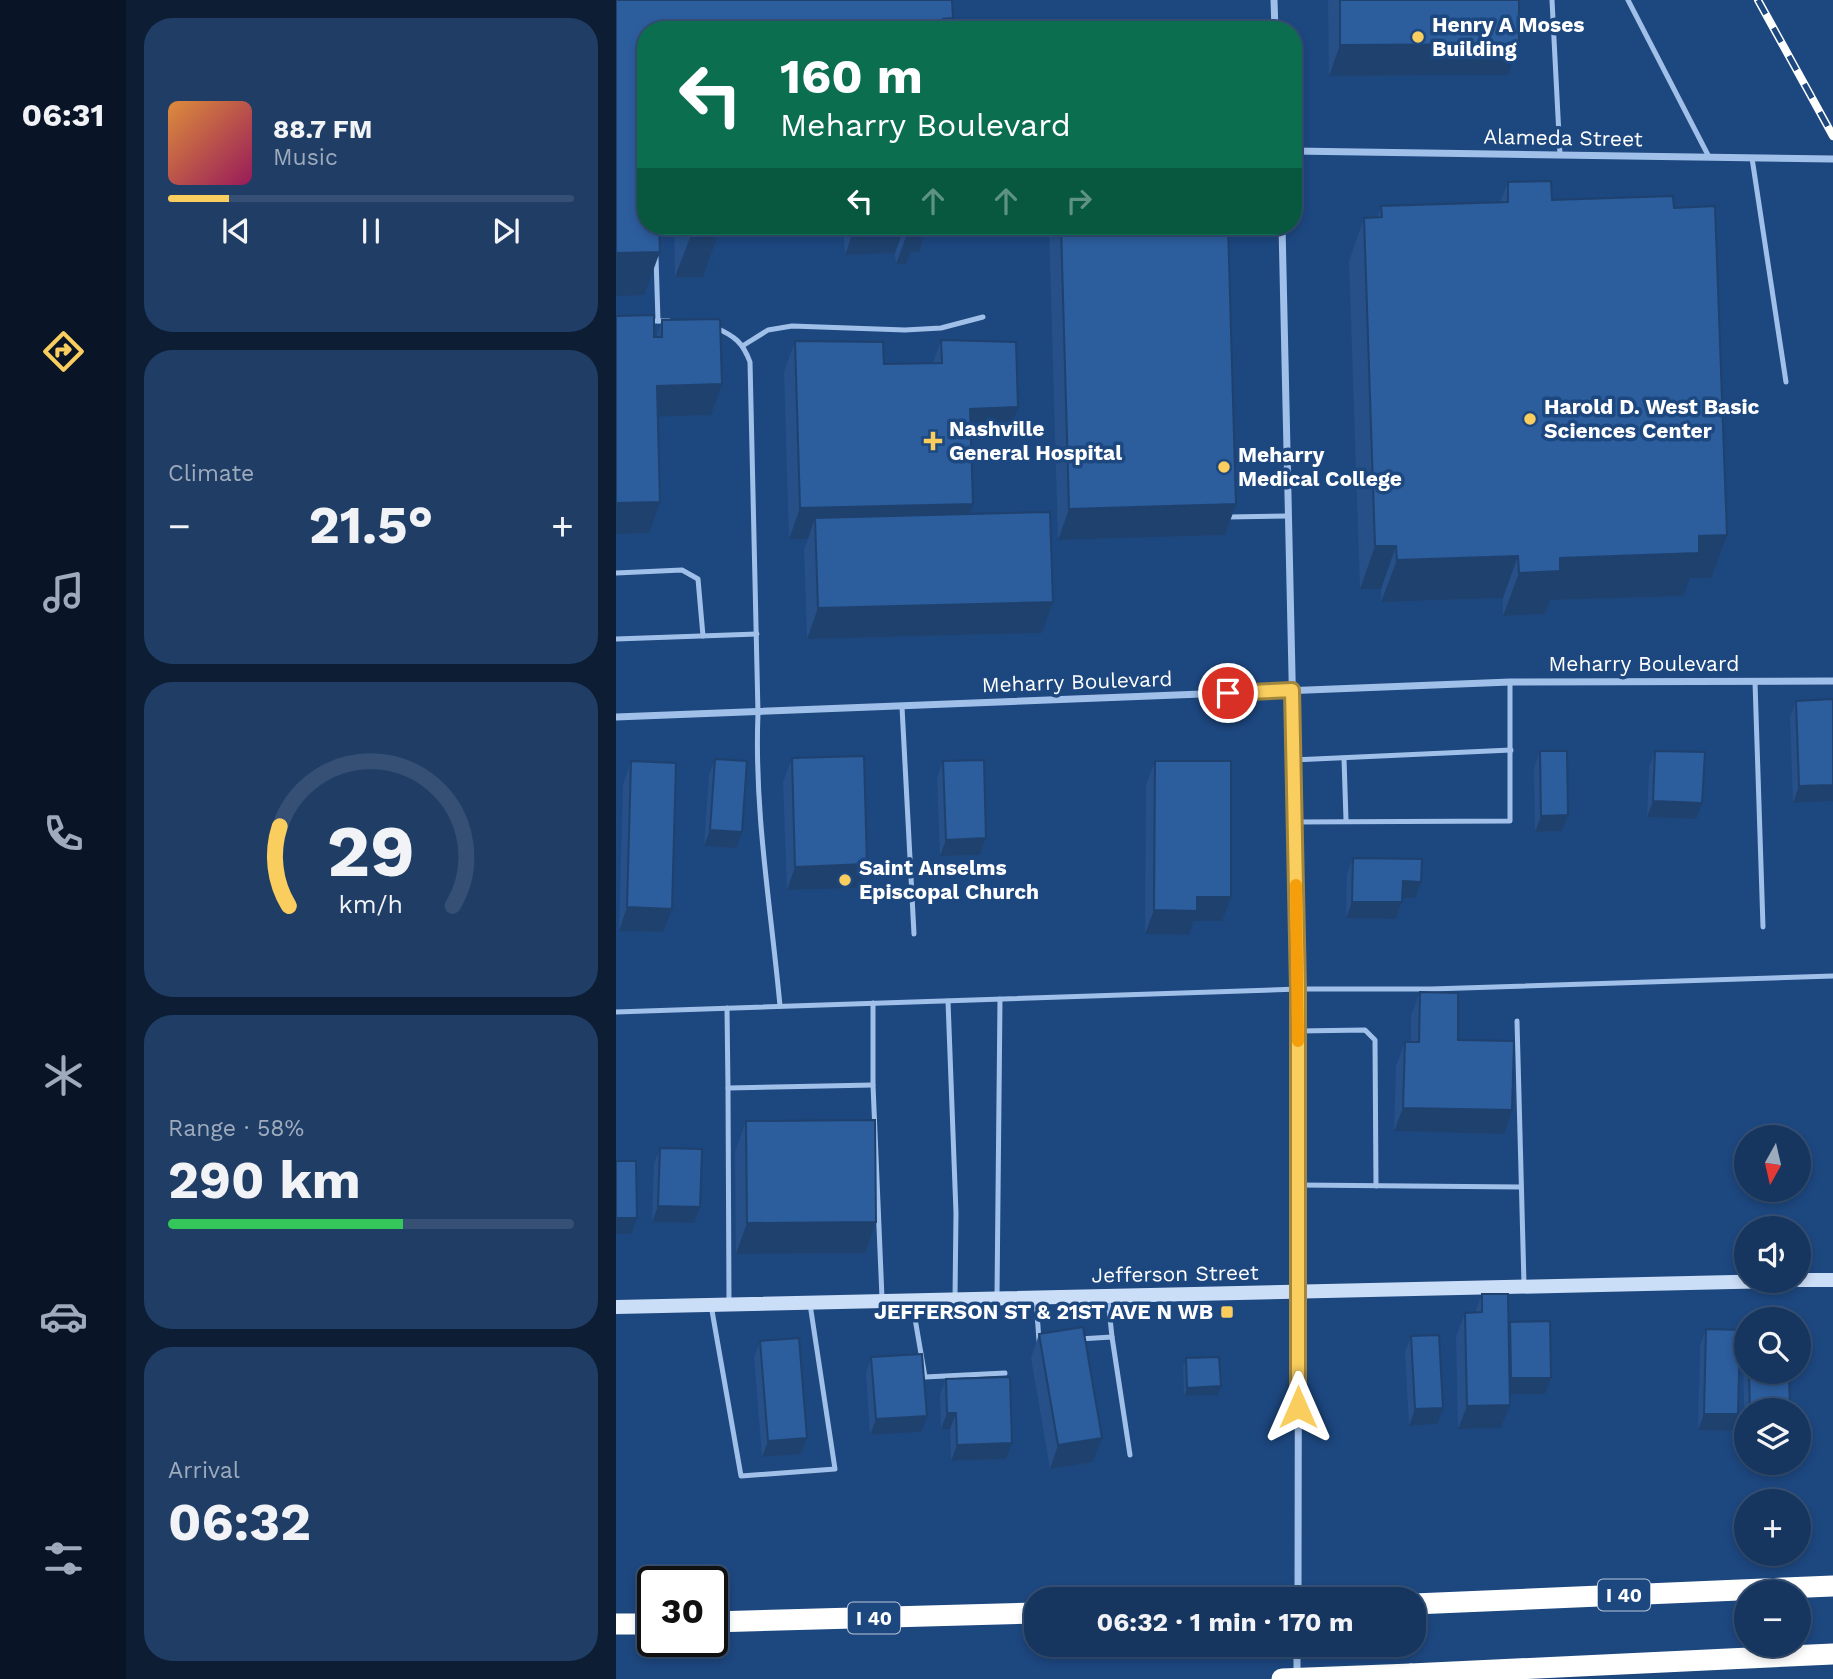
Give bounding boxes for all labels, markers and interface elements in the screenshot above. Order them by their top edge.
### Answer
place label: Henry A Moses Building [1432,12,1585,61]
marker: Henry A Moses Building [1410,29,1426,45]
text: 160 m [780,47,923,105]
icon: left [665,49,756,140]
text: 06:31 [22,96,104,134]
text: Meharry Boulevard [780,106,1071,144]
text: 88.7 FM [273,114,372,144]
street label: Alameda Street [1483,124,1643,151]
text: Music [273,144,338,171]
icon: left [841,182,879,220]
icon: ahead [914,182,952,220]
icon: ahead [987,182,1025,220]
icon: right [1060,182,1098,220]
icon: previous [217,212,255,250]
icon: pause [352,212,390,250]
icon: next [487,212,525,250]
icon: directions [39,327,88,376]
place label: Harold D. West Basic Sciences Center [1544,394,1760,443]
marker: Harold D. West Basic Sciences Center [1522,411,1538,427]
place label: Nashville General Hospital [949,416,1122,465]
marker: Nashville General Hospital [923,431,943,451]
place label: Meharry Medical College [1238,442,1402,491]
marker: Meharry Medical College [1216,459,1232,475]
text: Climate [168,460,254,487]
text: 21.5° [309,495,433,556]
text: − [168,504,191,548]
text: + [551,504,574,548]
icon: music [39,568,88,617]
street label: Meharry Boulevard [1549,651,1739,676]
pin [1198,663,1258,723]
street label: Meharry Boulevard [981,666,1173,697]
icon: arrive [1209,674,1247,712]
text: 29 [327,808,415,894]
icon: phone [39,809,88,858]
place label: Saint Anselms Episcopal Church [859,855,1039,904]
marker: Saint Anselms Episcopal Church [837,872,853,888]
text: km/h [339,889,403,918]
icon: climate [39,1051,88,1100]
text: Range · 58% [168,1115,304,1142]
north arrow [1734,1125,1811,1202]
map controls [1734,1125,1811,1657]
text: 290 km [168,1150,361,1211]
button: sound [1734,1216,1811,1293]
street label: Jefferson Street [1091,1260,1259,1287]
icon: car [39,1292,88,1341]
place label: JEFFERSON ST & 21ST AVE N WB [874,1299,1213,1324]
marker: JEFFERSON ST & 21ST AVE N WB [1219,1304,1235,1320]
button: search [1734,1307,1811,1384]
position arrow [1261,1370,1335,1444]
button: layers [1734,1398,1811,1475]
text: Arrival [168,1457,240,1484]
button: + [1734,1489,1811,1566]
text: 06:32 [168,1492,311,1553]
icon: filters [39,1534,88,1583]
speed limit sign: 30 [637,1566,728,1657]
road number: I 40 [1598,1580,1650,1610]
button: − [1734,1580,1811,1657]
road number: I 40 [848,1602,900,1634]
text: 06:32 · 1 min · 170 m [1097,1607,1353,1637]

